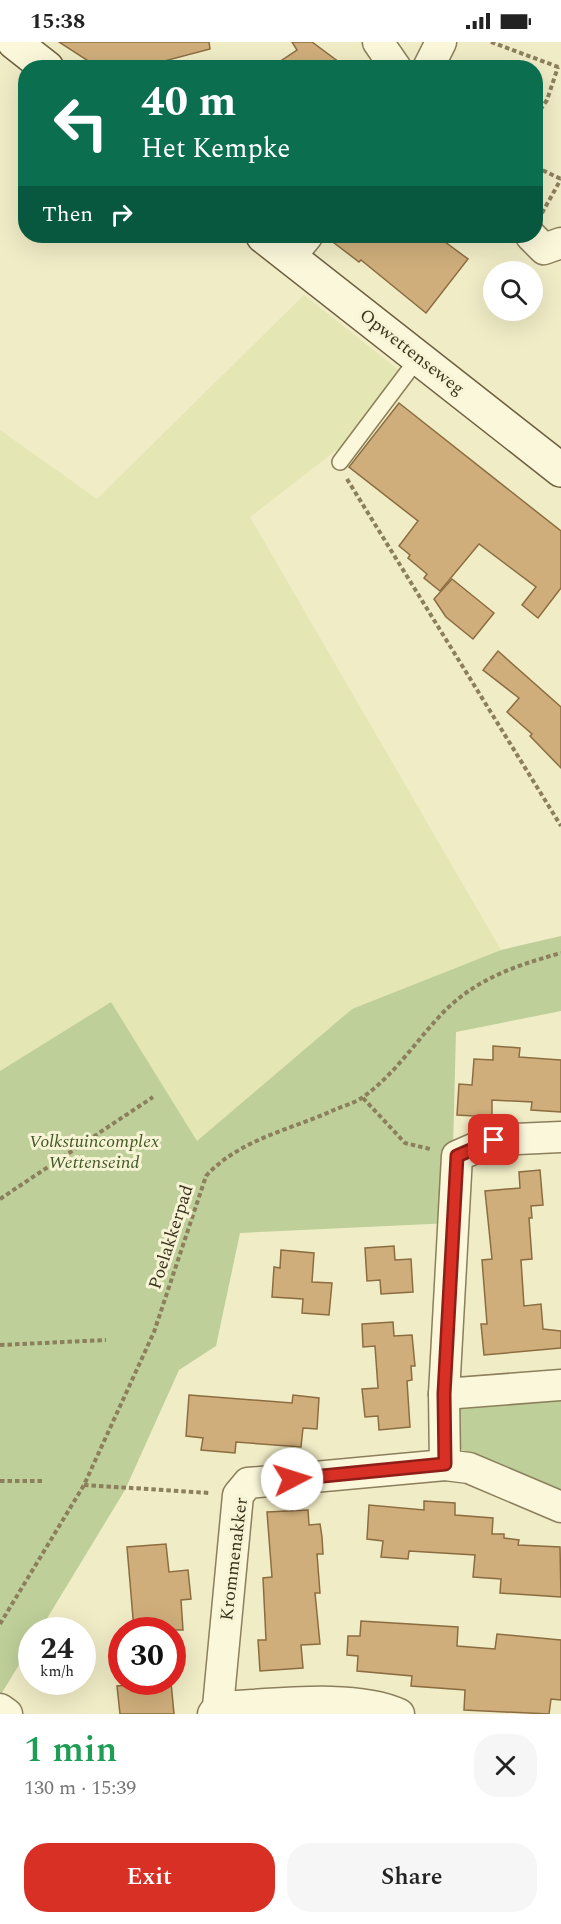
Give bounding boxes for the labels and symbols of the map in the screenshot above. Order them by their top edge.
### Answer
street label: Opwettenseweg [353,302,471,402]
pin [468,1114,519,1165]
park label: Volkstuincomplex Wettenseind [29,1128,159,1176]
street label: Poelakkerpad [141,1181,201,1293]
position arrow [260,1447,324,1511]
street label: Krommenakker [213,1496,255,1622]
speed limit sign: 30 [108,1617,186,1695]

